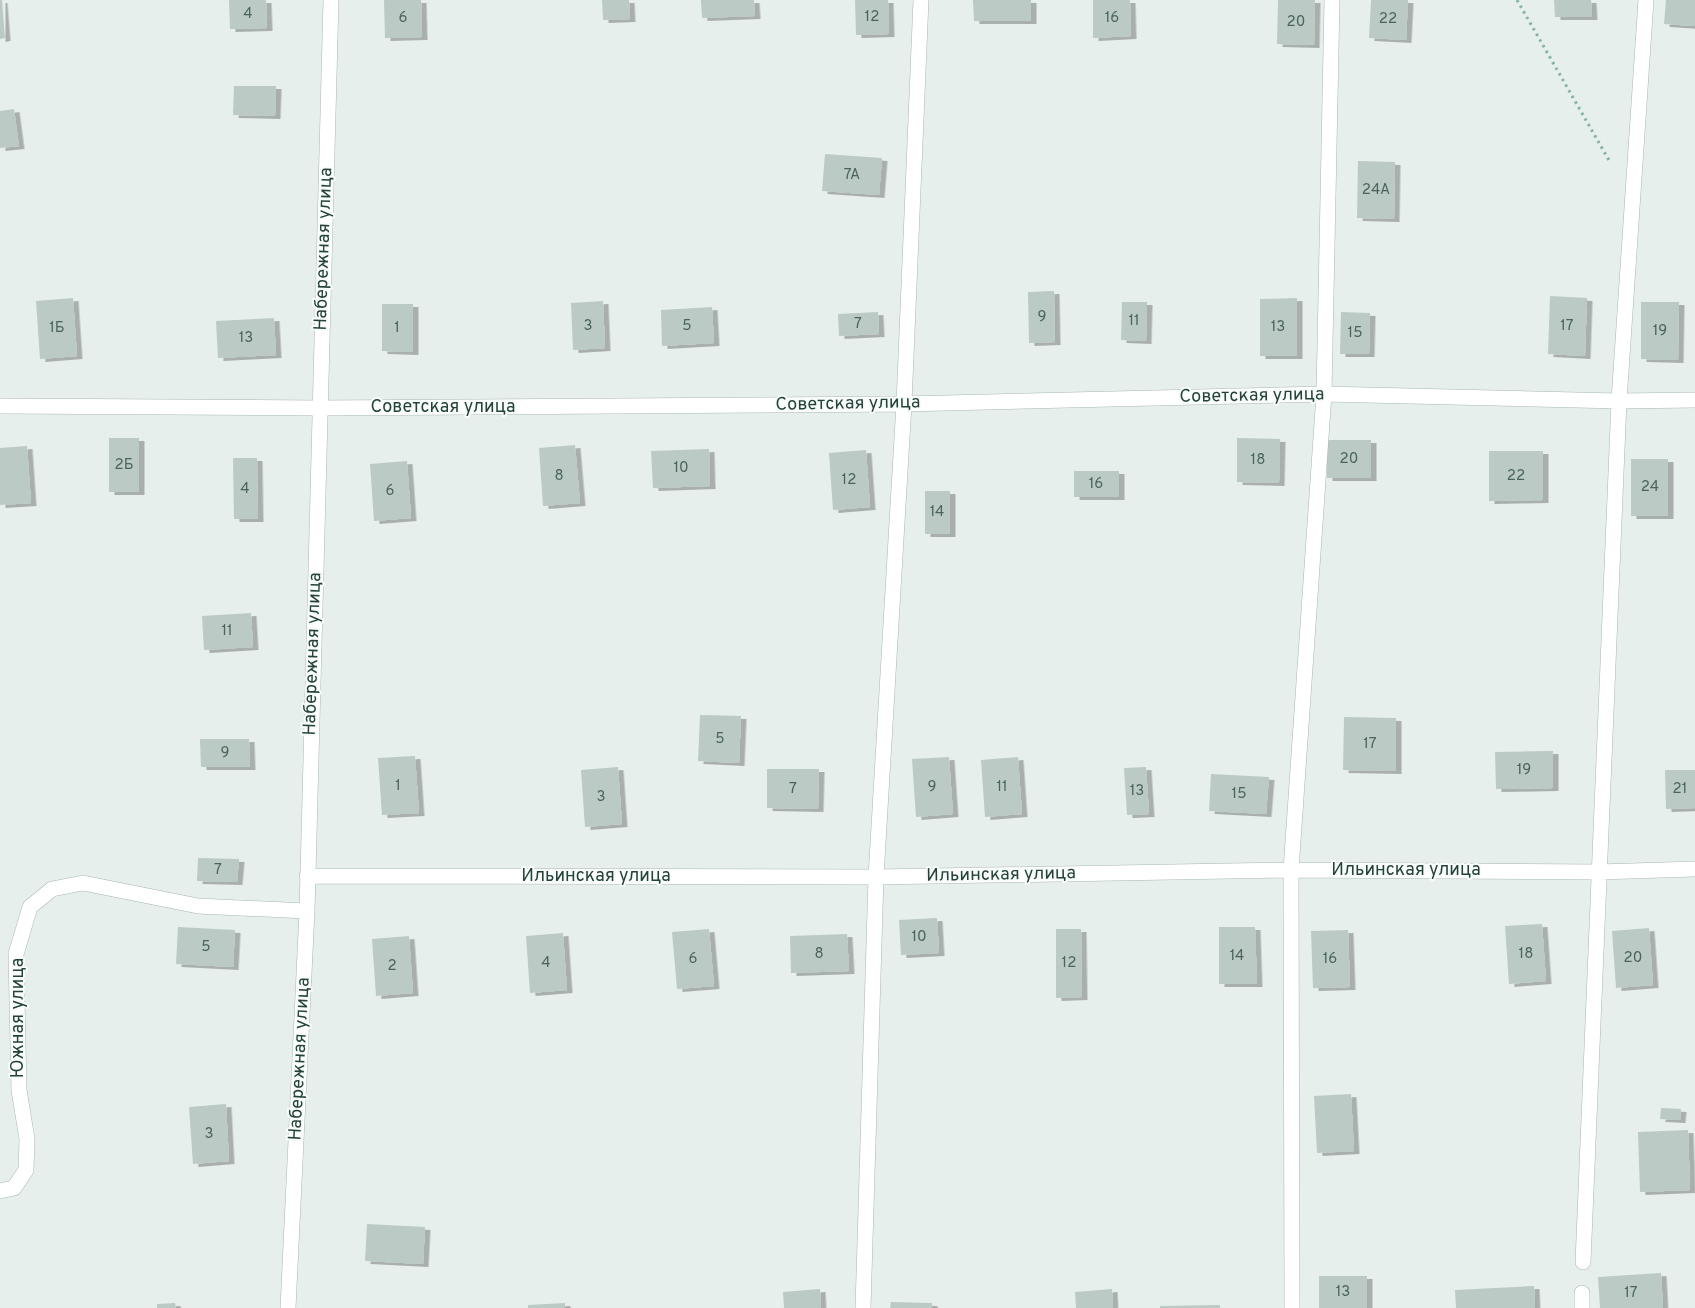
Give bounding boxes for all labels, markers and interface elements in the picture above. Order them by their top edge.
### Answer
house number: 4 [243,5,253,24]
house number: 12 [865,8,879,27]
house number: 6 [399,9,408,28]
house number: 16 [1105,9,1119,28]
house number: 22 [1379,10,1397,29]
house number: 20 [1287,13,1305,32]
house number: 7А [844,166,860,185]
street label: Набережная улица [310,167,338,331]
house number: 24А [1362,181,1390,200]
house number: 9 [1038,308,1046,327]
house number: 11 [1128,312,1140,331]
house number: 7 [854,315,862,334]
house number: 3 [583,317,593,336]
house number: 5 [682,317,692,336]
house number: 17 [1560,317,1574,336]
house number: 13 [1271,318,1285,337]
house number: 1Б [49,319,65,338]
house number: 1 [394,319,400,338]
house number: 19 [1653,322,1667,341]
house number: 15 [1348,324,1362,343]
house number: 13 [239,329,253,348]
street label: Советская улица [1179,383,1325,409]
street label: Советская улица [775,391,921,417]
street label: Советская улица [371,396,516,419]
house number: 20 [1340,450,1358,469]
house number: 18 [1251,451,1265,470]
house number: 2Б [114,456,134,475]
house number: 10 [673,459,689,478]
house number: 8 [554,467,564,486]
house number: 22 [1507,467,1525,486]
house number: 12 [842,471,856,490]
house number: 16 [1089,475,1103,494]
house number: 24 [1641,478,1659,497]
house number: 4 [240,480,250,499]
house number: 6 [386,482,395,501]
house number: 14 [930,503,944,522]
street label: Набережная улица [299,572,327,736]
house number: 11 [221,622,233,641]
house number: 5 [715,730,725,749]
house number: 17 [1363,735,1377,754]
house number: 9 [221,744,229,763]
house number: 19 [1517,761,1531,780]
house number: 1 [395,777,401,796]
house number: 9 [928,778,936,797]
house number: 11 [996,778,1008,797]
house number: 7 [789,780,797,799]
house number: 21 [1673,780,1687,799]
house number: 13 [1130,782,1144,801]
house number: 15 [1232,785,1246,804]
house number: 3 [596,788,606,807]
street label: Ильинская улица [1331,859,1481,882]
house number: 7 [214,861,222,880]
street label: Ильинская улица [926,862,1076,888]
street label: Ильинская улица [521,865,671,888]
house number: 10 [911,928,927,947]
house number: 5 [201,938,211,957]
house number: 8 [814,945,824,964]
house number: 18 [1519,945,1533,964]
house number: 14 [1230,947,1244,966]
house number: 20 [1624,949,1642,968]
house number: 6 [689,950,698,969]
house number: 16 [1323,950,1337,969]
house number: 4 [541,954,551,973]
house number: 12 [1062,954,1076,973]
house number: 2 [387,957,397,976]
street label: Южная улица [7,958,30,1078]
street label: Набережная улица [284,977,316,1141]
house number: 3 [204,1125,214,1144]
house number: 13 [1336,1283,1350,1302]
house number: 17 [1624,1284,1638,1303]

